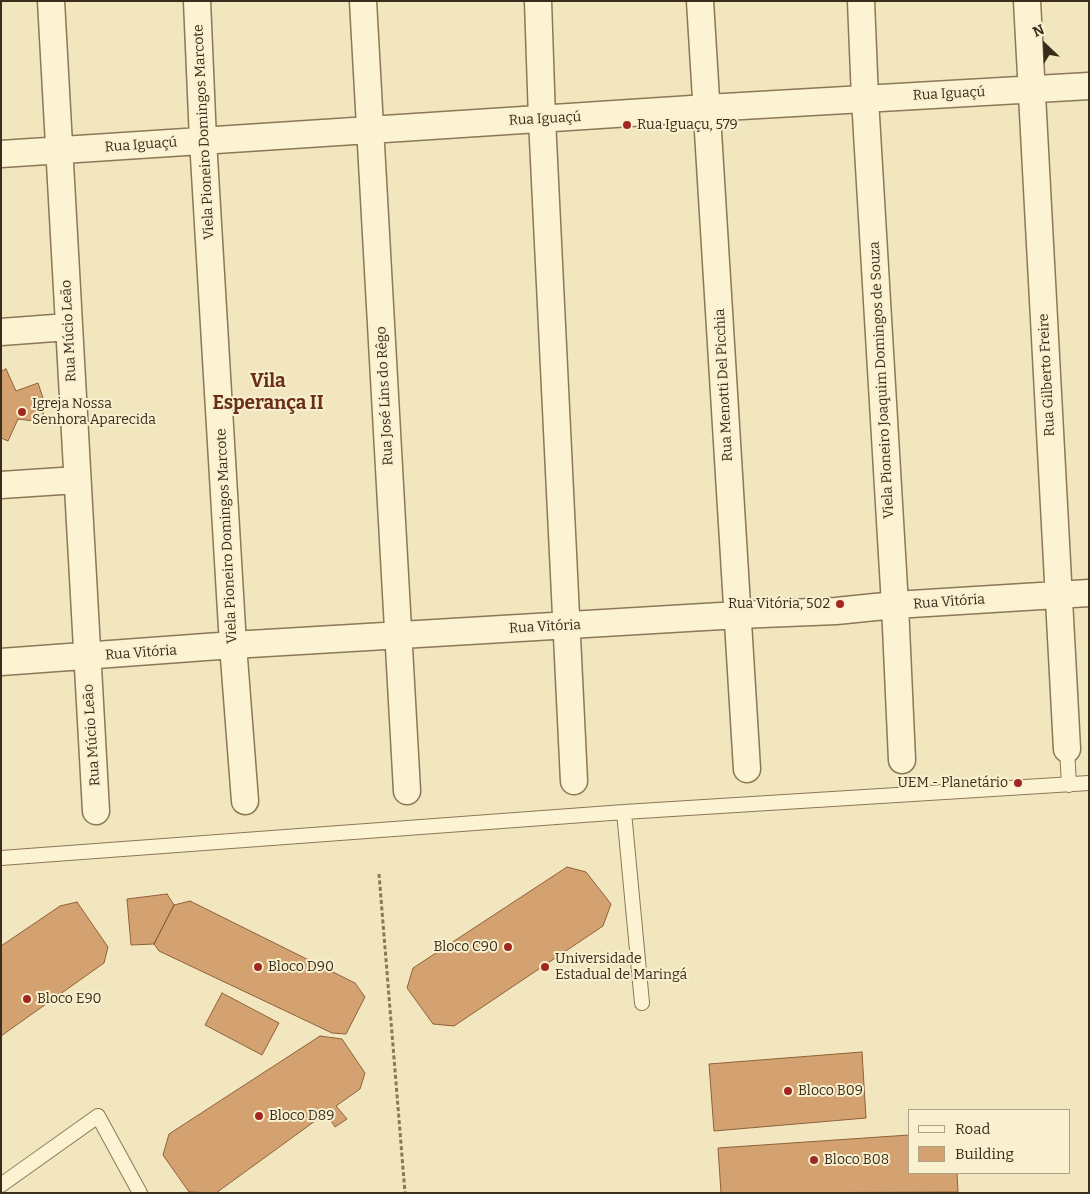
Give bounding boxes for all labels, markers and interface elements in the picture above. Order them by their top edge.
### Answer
north arrow [1020,20,1070,70]
text: N [1030,21,1047,41]
street label: Viela Pioneiro Domingos Marcote [190,24,218,240]
street label: Rua Iguaçú [912,84,986,104]
street label: Rua Iguaçú [508,109,582,129]
place label: Rua Iguaçu, 579 [637,117,738,133]
marker: Rua Iguaçu, 579 [621,119,633,131]
street label: Rua Iguaçú [104,134,178,156]
street label: Viela Pioneiro Joaquim Domingos de Souza [866,241,898,519]
street label: Rua Múcio Leão [58,280,80,382]
street label: Rua Menotti Del Picchia [712,308,736,462]
street label: Rua Gilberto Freire [1035,313,1059,437]
street label: Rua José Lins do Rêgo [373,326,397,466]
district label: Vila Esperança II [212,371,324,415]
place label: Igreja Nossa Senhora Aparecida [32,396,156,428]
marker: Igreja Nossa Senhora Aparecida [16,406,28,418]
street label: Viela Pioneiro Domingos Marcote [213,428,241,644]
street label: Rua Vitória [913,591,985,613]
place label: Rua Vitória, 502 [728,596,830,612]
marker: Rua Vitória, 502 [834,598,846,610]
street label: Rua Vitória [509,617,581,637]
street label: Rua Vitória [105,642,177,664]
street label: Rua Múcio Leão [80,683,104,787]
place label: UEM - Planetário [897,775,1008,791]
marker: UEM - Planetário [1012,777,1024,789]
place label: Bloco C90 [433,939,498,955]
marker: Bloco C90 [502,941,514,953]
place label: Universidade Estadual de Maringá [555,951,687,984]
place label: Bloco D90 [268,959,334,975]
marker: Bloco D90 [252,961,264,973]
marker: Universidade Estadual de Maringá [539,961,551,973]
place label: Bloco E90 [37,991,102,1007]
marker: Bloco E90 [21,993,33,1005]
place label: Bloco B09 [798,1083,863,1099]
marker: Bloco B09 [782,1085,794,1097]
place label: Bloco D89 [269,1108,334,1124]
legend [908,1109,1070,1174]
marker: Bloco D89 [253,1110,265,1122]
text: Road [955,1120,990,1138]
text: Building [955,1145,1014,1163]
place label: Bloco B08 [824,1152,889,1168]
marker: Bloco B08 [808,1154,820,1166]

